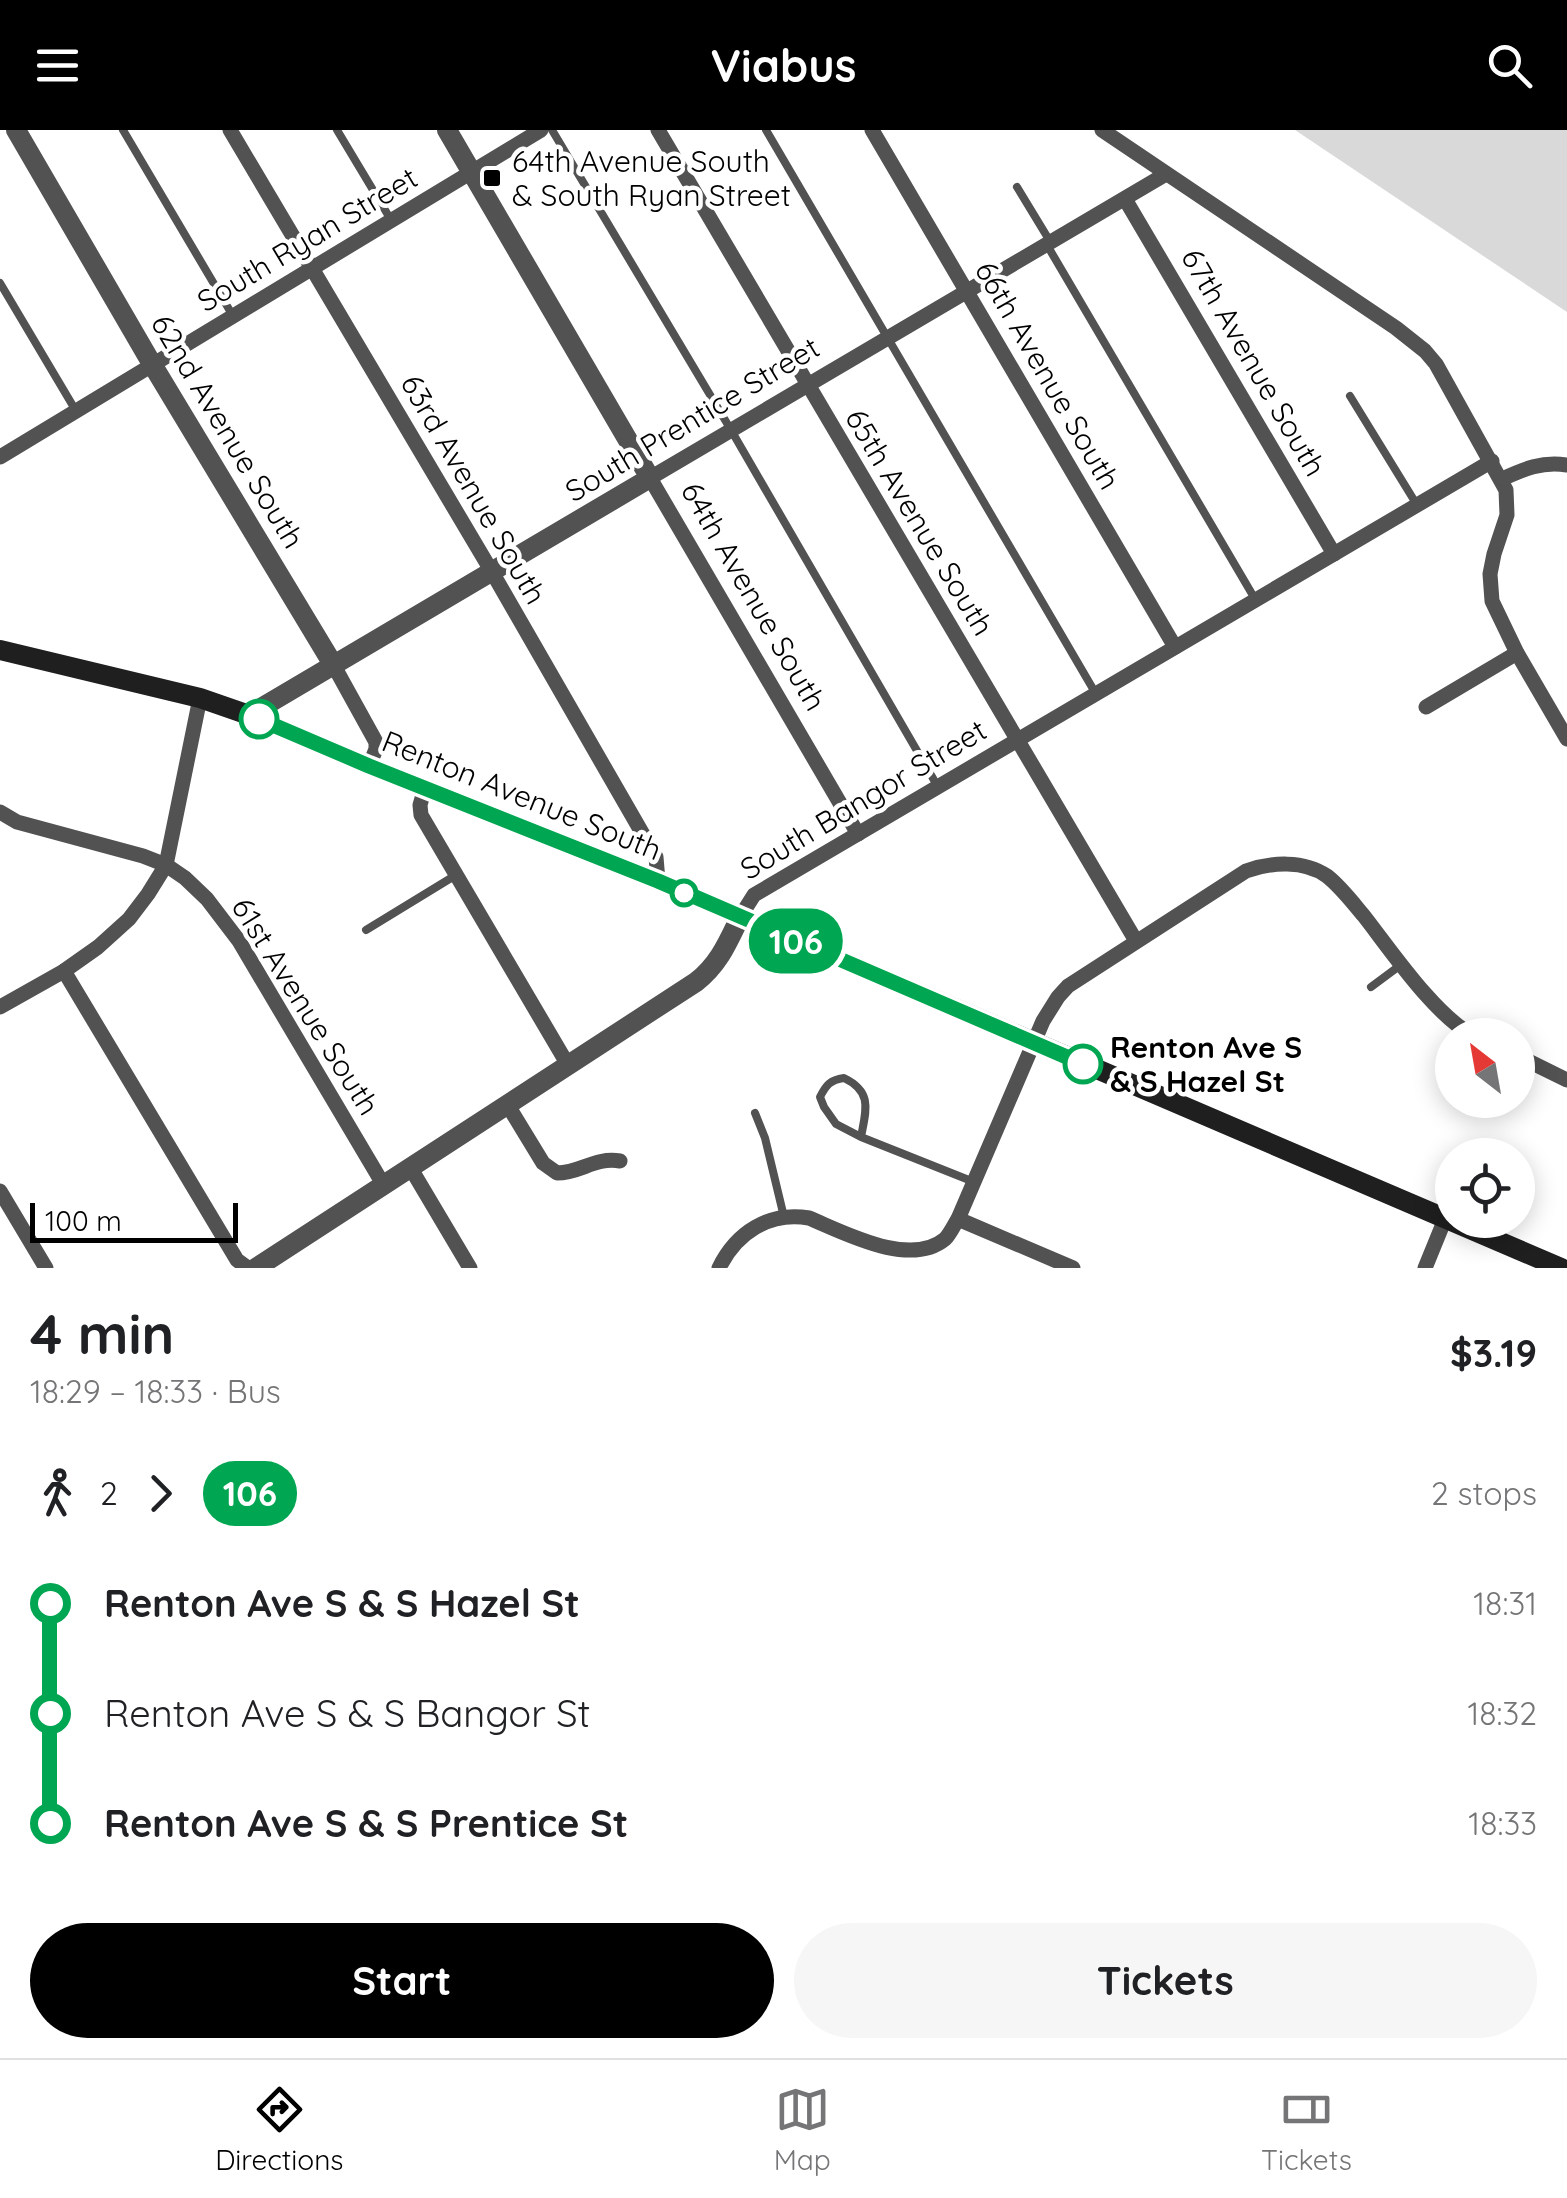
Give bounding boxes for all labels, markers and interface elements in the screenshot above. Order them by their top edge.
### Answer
text: Viabus [711,37,856,93]
icon: menu [30,38,85,93]
icon: search [1482,38,1537,93]
place label: 64th Avenue South & South Ryan Street [512,142,791,214]
street label: South Ryan Street [190,158,424,320]
marker: 64th Avenue South & South Ryan Street [481,167,503,189]
street label: 67th Avenue South [1173,241,1335,483]
street label: 66th Avenue South [967,254,1129,496]
street label: 62nd Avenue South [143,307,313,555]
street label: South Prentice Street [558,328,826,510]
street label: 63rd Avenue South [393,367,555,611]
street label: 65th Avenue South [837,402,1003,642]
street label: 64th Avenue South [673,475,835,717]
unlabelled marker [240,700,278,738]
street label: South Bangor Street [733,710,993,888]
street label: Renton Avenue South [377,722,667,868]
unlabelled marker [671,880,697,906]
street label: 61st Avenue South [224,890,388,1122]
line badge: 106 [738,908,854,974]
text: 106 [769,919,823,963]
north arrow [1435,1018,1535,1118]
map controls [1435,1018,1535,1238]
place label: Renton Ave S & S Hazel St [1110,1028,1302,1100]
marker: Renton Ave S & S Hazel St [1064,1045,1102,1083]
button: locate [1435,1138,1535,1238]
scale bar [30,1198,238,1242]
text: 100 m [45,1203,122,1238]
text: 4 min [30,1299,174,1368]
text: $3.19 [1450,1329,1537,1377]
text: 18:29 – 18:33 · Bus [30,1371,281,1411]
icon: walk [30,1466,85,1521]
icon: forward [133,1466,188,1521]
text: 106 [223,1471,277,1515]
text: 2 [100,1473,118,1513]
text: 2 stops [1431,1473,1537,1513]
text: Renton Ave S & S Hazel St [104,1579,580,1627]
text: 18:31 [1473,1583,1537,1623]
text: Renton Ave S & S Bangor St [104,1689,590,1737]
text: 18:32 [1467,1693,1537,1733]
text: Renton Ave S & S Prentice St [104,1799,628,1847]
text: 18:33 [1468,1803,1537,1843]
button: Start [30,1923,774,2038]
button: Tickets [794,1923,1537,2038]
tab: Directions [215,2082,343,2177]
tab: Map [774,2082,831,2177]
tab: Tickets [1261,2082,1352,2177]

